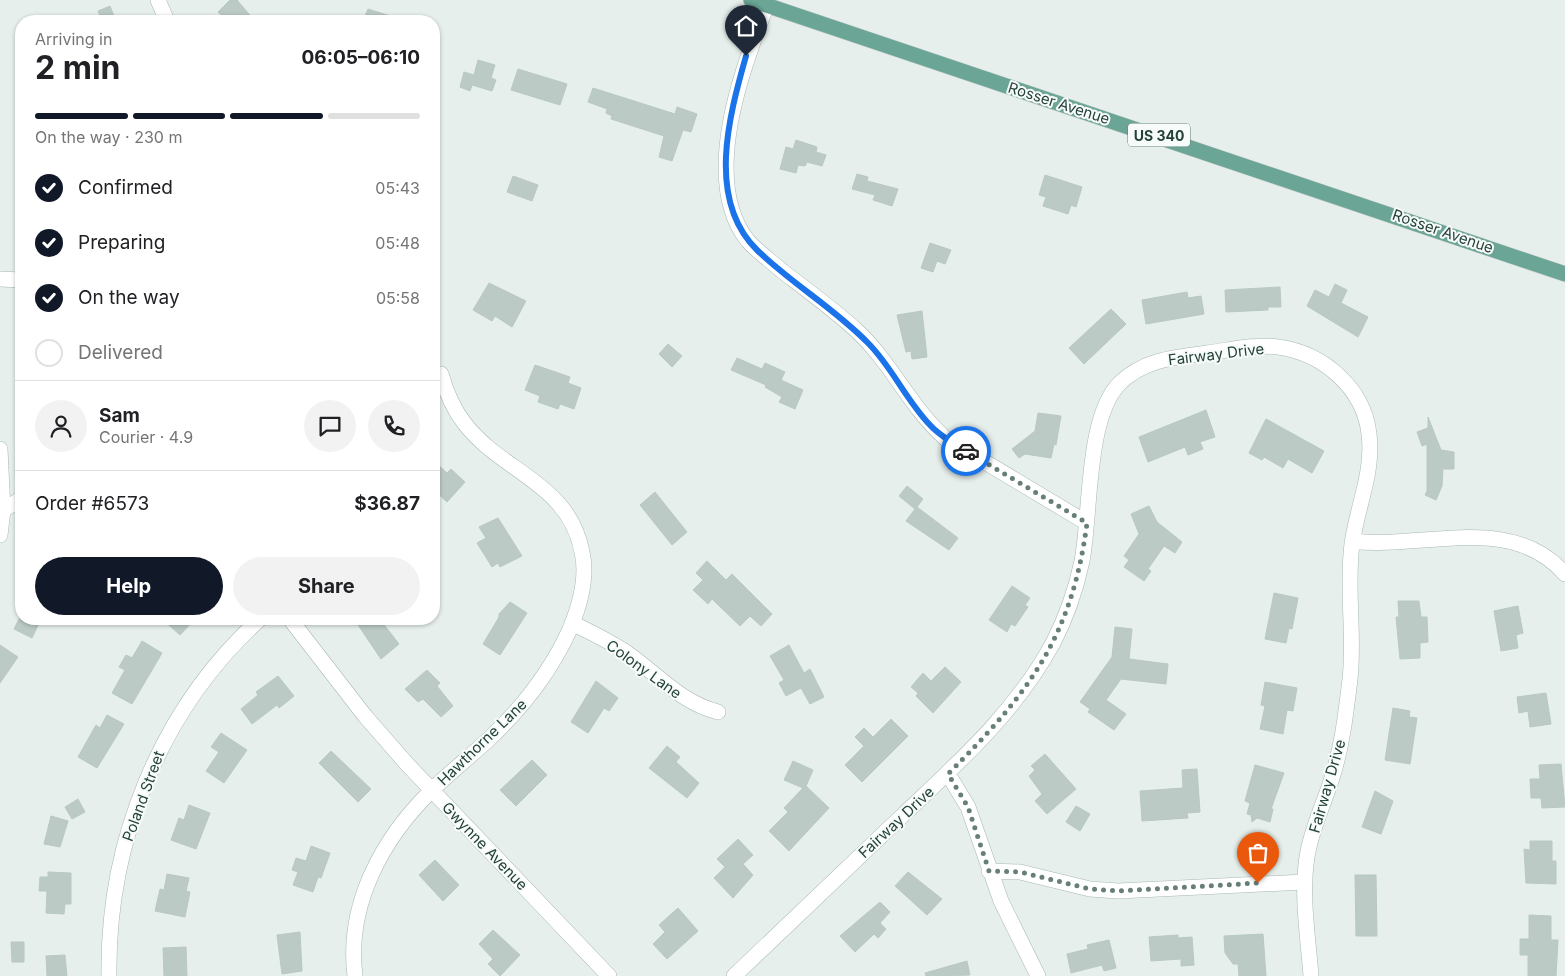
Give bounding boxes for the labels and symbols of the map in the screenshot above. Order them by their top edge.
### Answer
pin [725,5,767,56]
street label: Rosser Avenue [1006,78,1112,128]
road number: US 340 [1128,124,1190,146]
street label: Rosser Avenue [1390,205,1496,257]
street label: Fairway Drive [1167,339,1265,369]
courier [941,426,991,476]
street label: Colony Lane [603,635,685,703]
street label: Hawthorne Lane [433,695,531,789]
street label: Fairway Drive [1305,737,1349,835]
street label: Poland Street [118,748,168,844]
street label: Fairway Drive [854,782,938,862]
street label: Gwynne Avenue [438,798,532,894]
pin [1237,832,1279,883]

